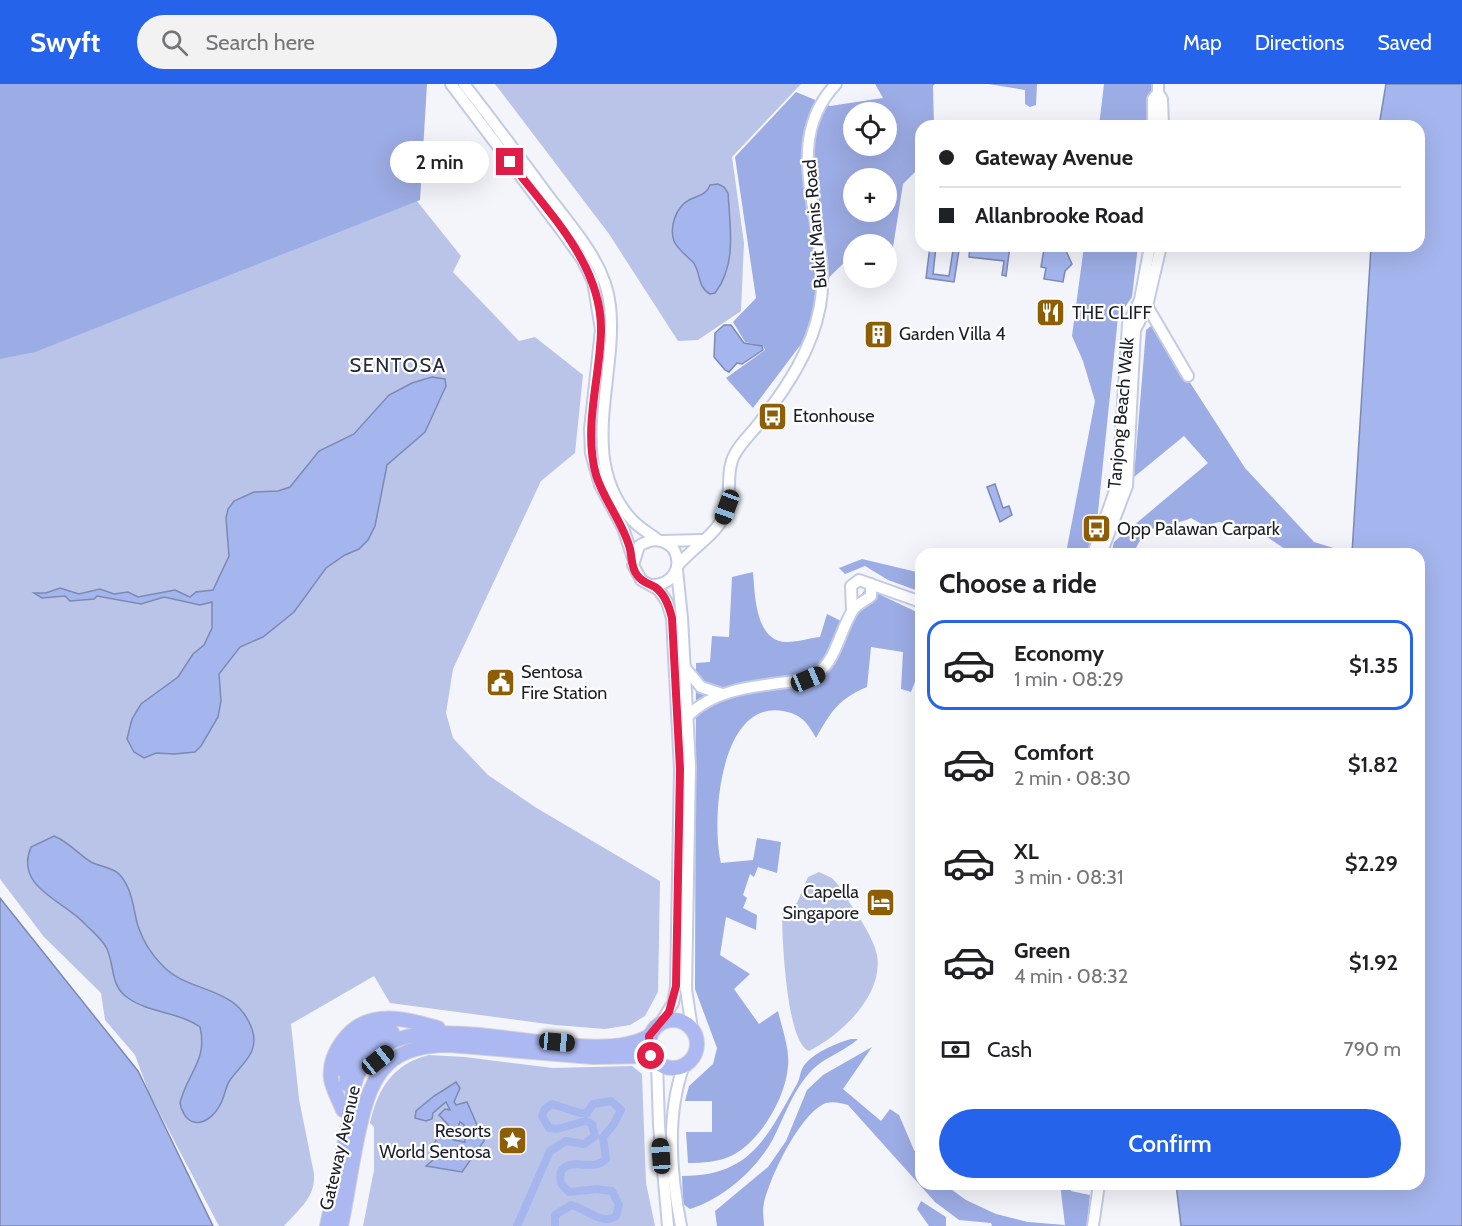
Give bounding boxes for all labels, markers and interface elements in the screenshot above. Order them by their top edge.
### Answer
search box [137,15,557,69]
text: Swyft [30,25,101,59]
icon: search [158,26,191,59]
text: Search here [206,29,315,56]
text: Map [1183,30,1222,55]
text: Directions [1255,30,1344,55]
text: Saved [1377,30,1432,55]
map controls [843,102,897,288]
button: locate [843,102,897,156]
callout: 2 min [390,141,489,183]
text: Gateway Avenue [975,144,1133,171]
route end [496,148,523,175]
text: 2 min [415,150,464,174]
street label: Bukit Manis Road [798,158,832,290]
button: + [843,168,897,222]
text: Allanbrooke Road [975,202,1144,229]
button: − [843,234,897,288]
restaurant icon: THE CLIFF [1035,297,1067,329]
place label: THE CLIFF [1072,302,1152,324]
building icon: Garden Villa 4 [862,318,894,350]
place label: Garden Villa 4 [899,323,1006,345]
street label: Tanjong Beach Walk [1103,335,1139,490]
district label: SENTOSA [350,353,446,377]
bus stop icon: Etonhouse [756,400,788,432]
place label: Etonhouse [793,405,874,427]
car [712,487,742,527]
bus stop icon: Opp Palawan Carpark [1080,513,1112,545]
place label: Opp Palawan Carpark [1117,518,1281,540]
text: Choose a ride [939,567,1097,600]
icon: car [942,638,996,692]
text: Economy [1014,640,1104,667]
text: $1.35 [1349,652,1398,679]
place label: Sentosa Fire Station [521,661,607,704]
car [788,664,828,694]
public building icon: Sentosa Fire Station [484,666,516,698]
text: 1 min · 08:29 [1014,667,1124,691]
icon: car [942,737,996,791]
text: Comfort [1014,739,1093,766]
text: $1.82 [1348,751,1398,778]
text: 2 min · 08:30 [1014,766,1131,790]
icon: car [942,836,996,890]
text: XL [1014,838,1039,865]
text: $2.29 [1345,850,1398,877]
text: 3 min · 08:31 [1014,865,1124,889]
place label: Capella Singapore [783,881,859,924]
hotel icon: Capella Singapore [864,886,896,918]
icon: car [942,935,996,989]
text: Green [1014,937,1070,964]
text: $1.92 [1349,949,1398,976]
text: 4 min · 08:32 [1014,964,1128,988]
car [538,1031,576,1053]
icon: cash [939,1033,972,1066]
text: Cash [987,1036,1032,1063]
text: 790 m [1344,1037,1401,1061]
car [358,1042,398,1078]
route start [637,1042,664,1069]
street label: Gateway Avenue [315,1084,365,1212]
button: Confirm [939,1109,1401,1178]
place label: Resorts World Sentosa [379,1120,491,1163]
place icon: Resorts World Sentosa [496,1125,528,1157]
car [651,1137,671,1175]

